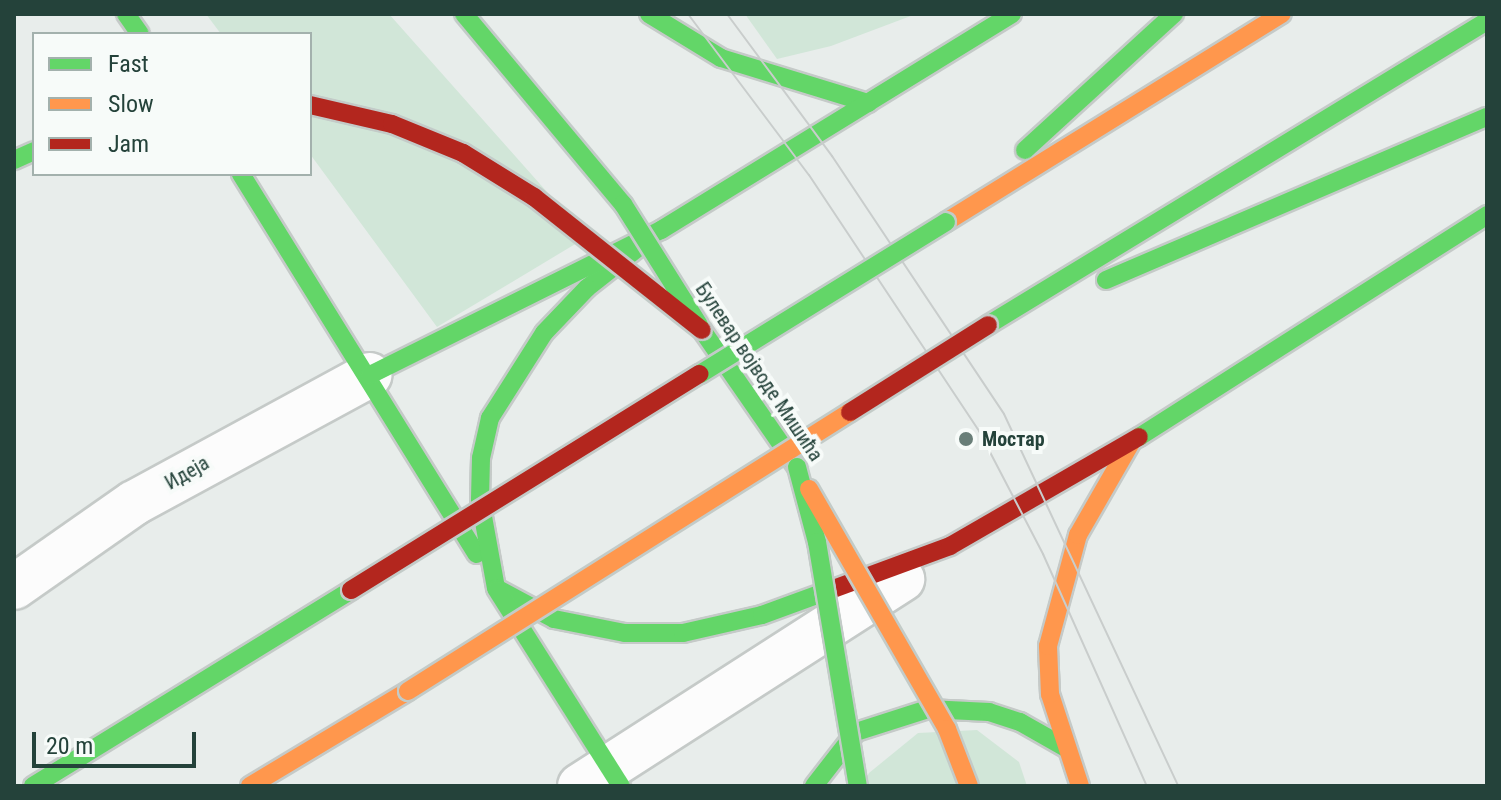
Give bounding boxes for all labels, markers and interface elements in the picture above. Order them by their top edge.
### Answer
legend [32,32,312,176]
text: Fast [108,50,149,78]
text: Slow [108,90,154,118]
text: Jam [108,130,149,158]
street label: Булевар војводе Мишића [690,278,828,466]
place label: Мостар [982,427,1045,451]
marker: Мостар [957,430,975,448]
street label: Идеја [161,451,213,495]
scale bar [36,716,200,766]
text: 20 m [46,732,93,760]

